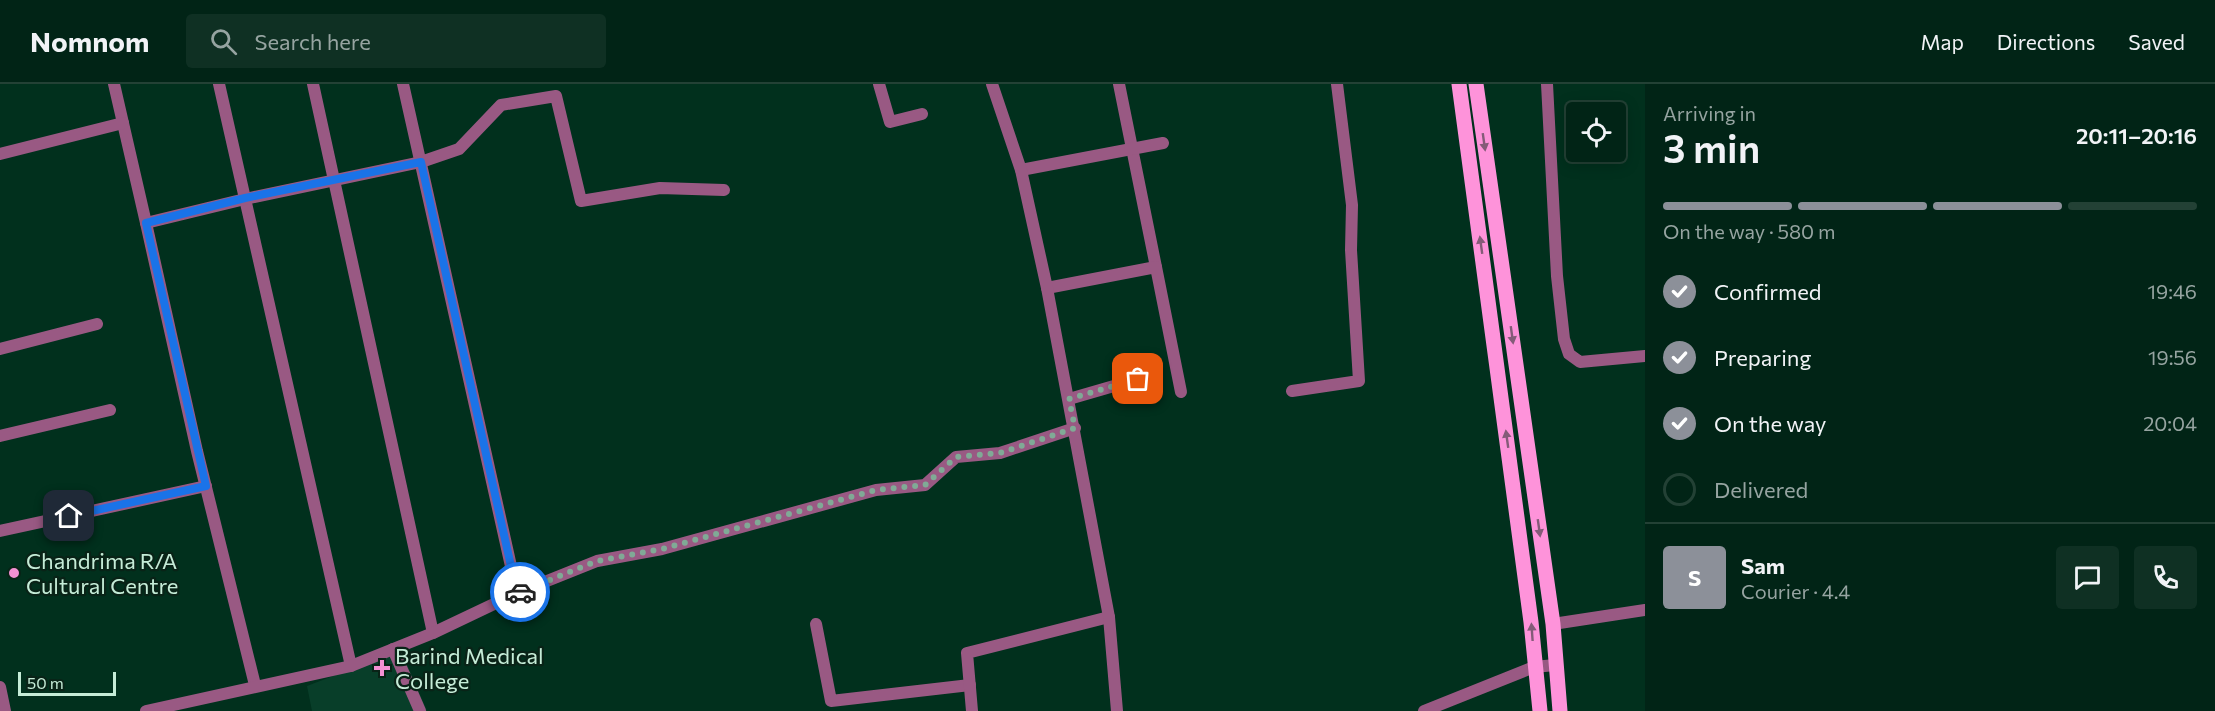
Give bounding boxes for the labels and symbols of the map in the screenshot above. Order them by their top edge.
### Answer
one-way arrow [1480,133,1489,152]
one-way arrow [1476,236,1485,255]
one-way arrow [1507,326,1516,345]
pin [1112,353,1163,404]
one-way arrow [1502,429,1511,448]
pin [43,490,94,541]
one-way arrow [1535,519,1544,538]
place label: Chandrima R/A Cultural Centre [26,547,178,599]
courier [490,562,550,622]
marker: Chandrima R/A Cultural Centre [7,566,21,580]
one-way arrow [1527,622,1537,641]
place label: Barind Medical College [395,642,544,694]
marker: Barind Medical College [373,659,391,677]
scale bar [18,669,116,696]

